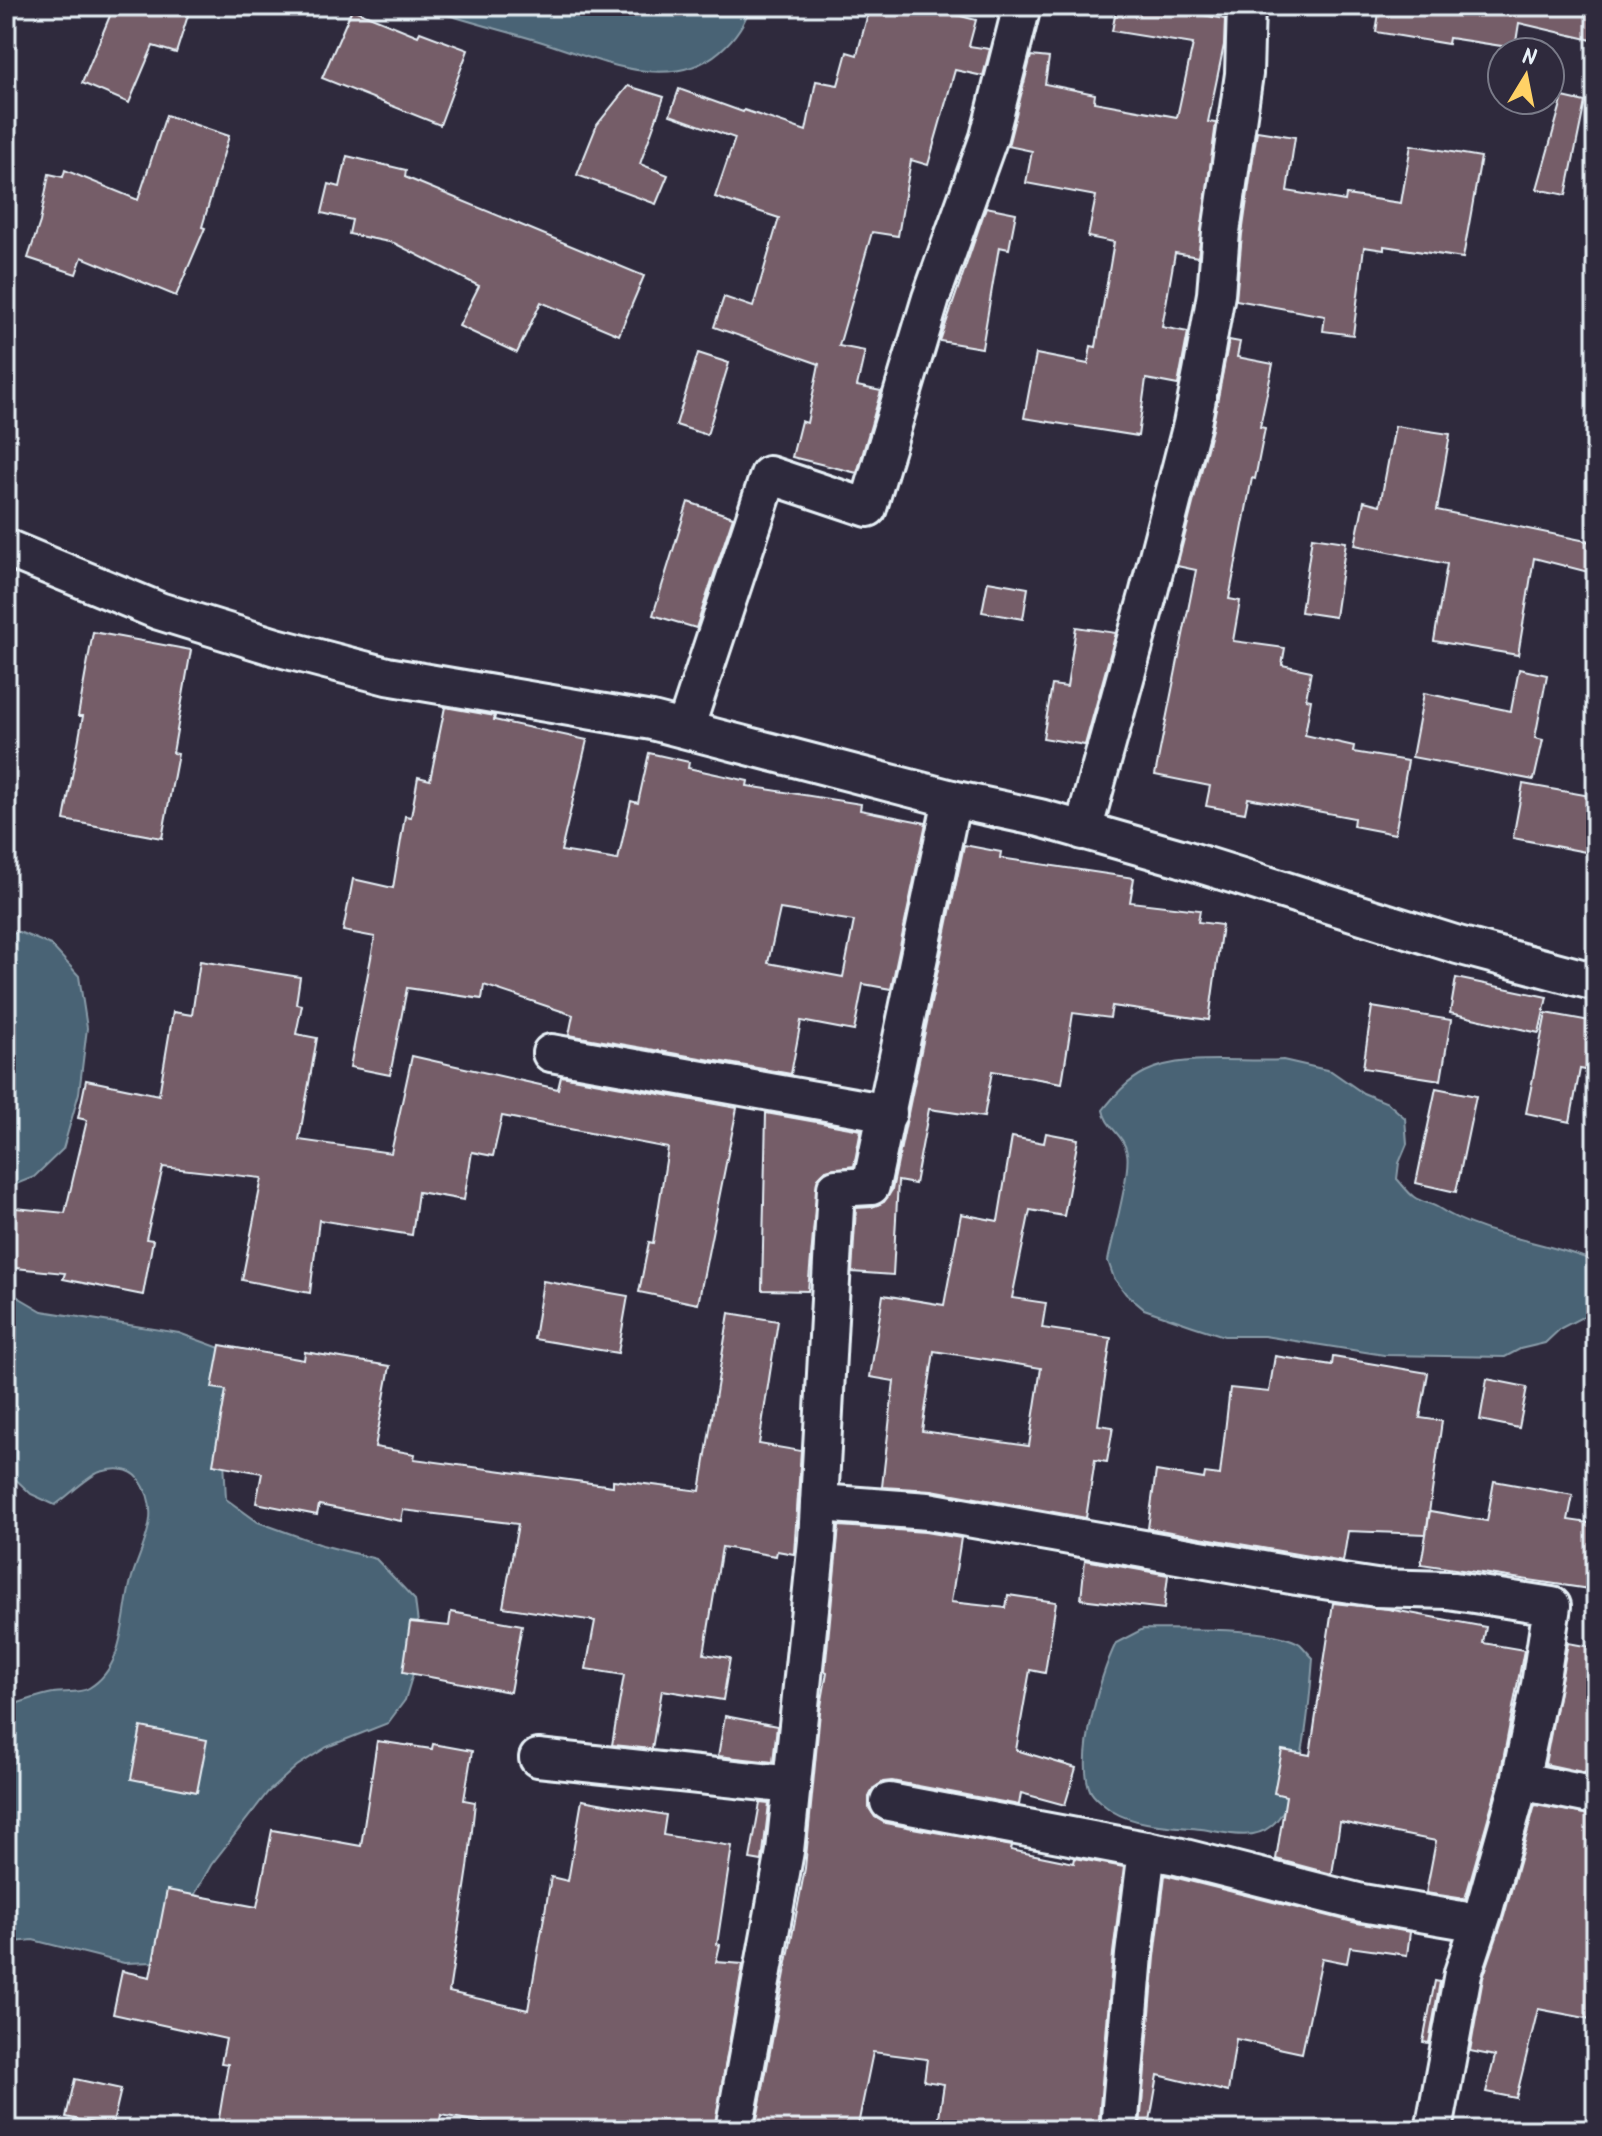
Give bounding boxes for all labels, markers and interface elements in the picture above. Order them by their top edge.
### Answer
north arrow [1486,36,1566,116]
text: N [1519,40,1539,77]

